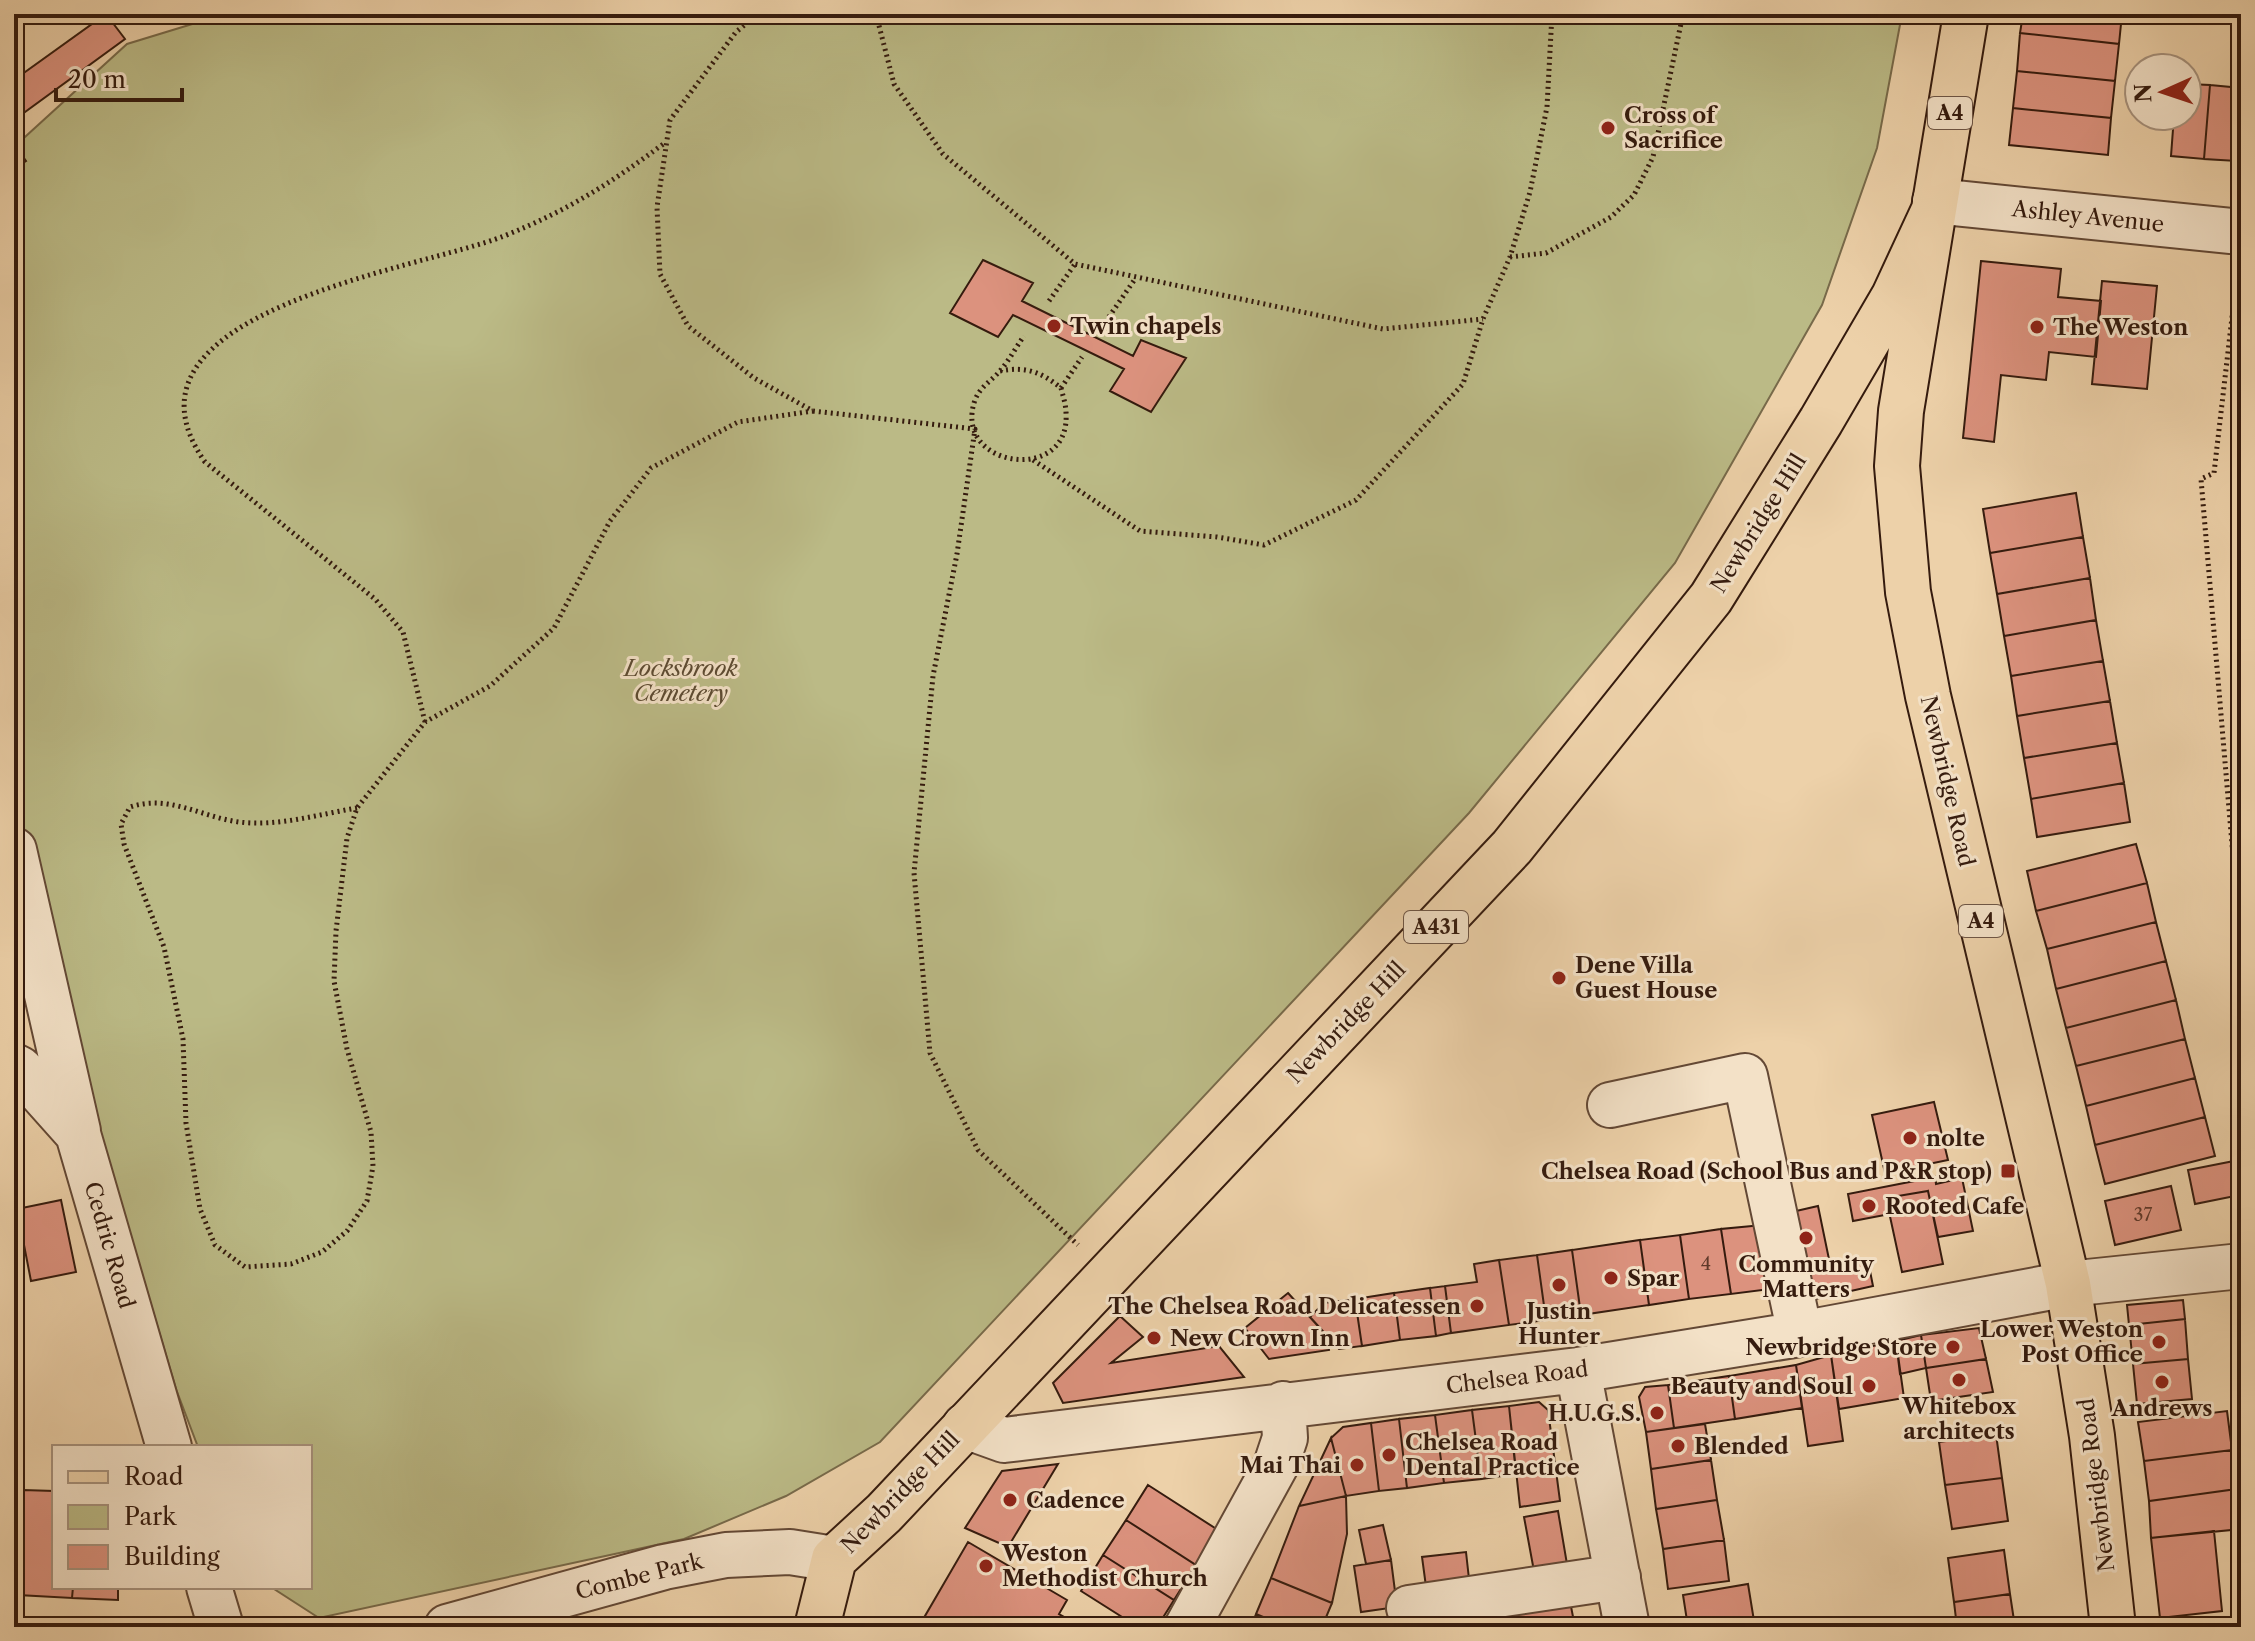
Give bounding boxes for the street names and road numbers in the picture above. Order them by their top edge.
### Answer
road number: A4 [1928,97,1972,129]
street label: Ashley Avenue [2010,195,2165,238]
street label: Newbridge Hill [1705,448,1812,598]
street label: Newbridge Road [1915,693,1980,869]
road number: A4 [1959,905,2003,937]
road number: A431 [1404,911,1468,943]
street label: Newbridge Hill [1282,956,1412,1089]
street label: Cedric Road [79,1179,140,1312]
street label: Chelsea Road [1444,1355,1590,1400]
street label: Newbridge Road [2072,1397,2121,1573]
street label: Newbridge Hill [836,1426,966,1559]
street label: Combe Park [573,1547,707,1605]

